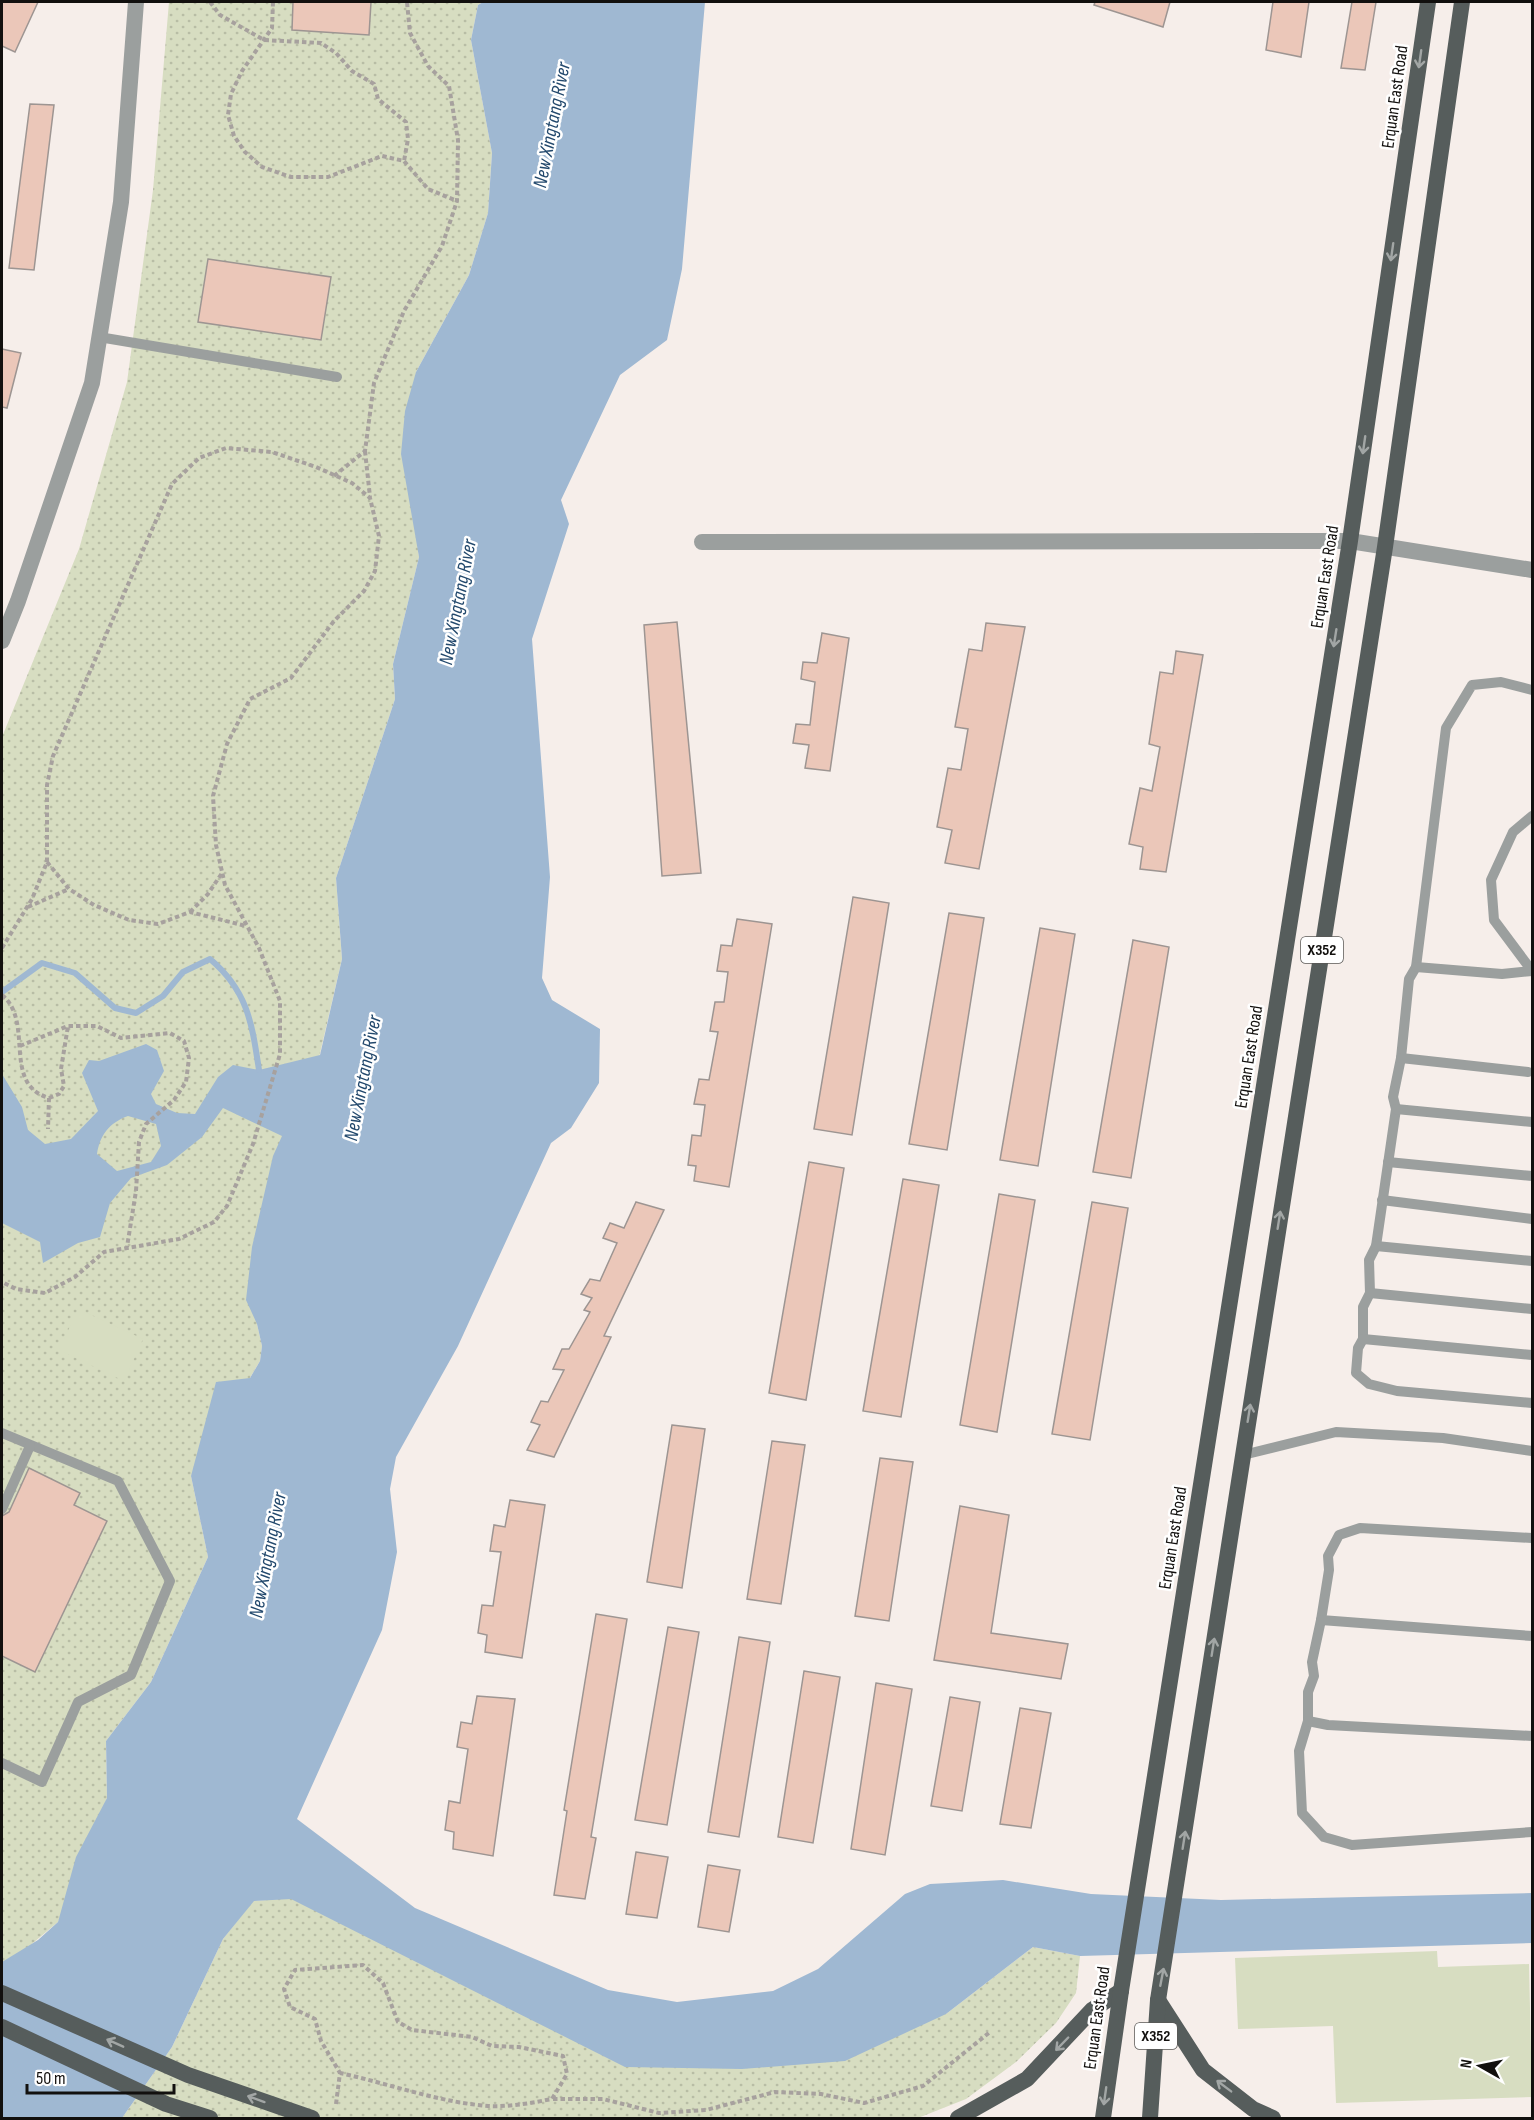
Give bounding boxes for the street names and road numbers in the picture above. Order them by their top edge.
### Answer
street label: Erquan East Road [1377,44,1413,150]
street label: Erquan East Road [1307,524,1343,630]
road number: X352 [1301,937,1343,963]
street label: Erquan East Road [1231,1004,1267,1110]
street label: Erquan East Road [1155,1485,1191,1591]
street label: Erquan East Road [1079,1965,1115,2071]
road number: X352 [1135,2023,1177,2049]

